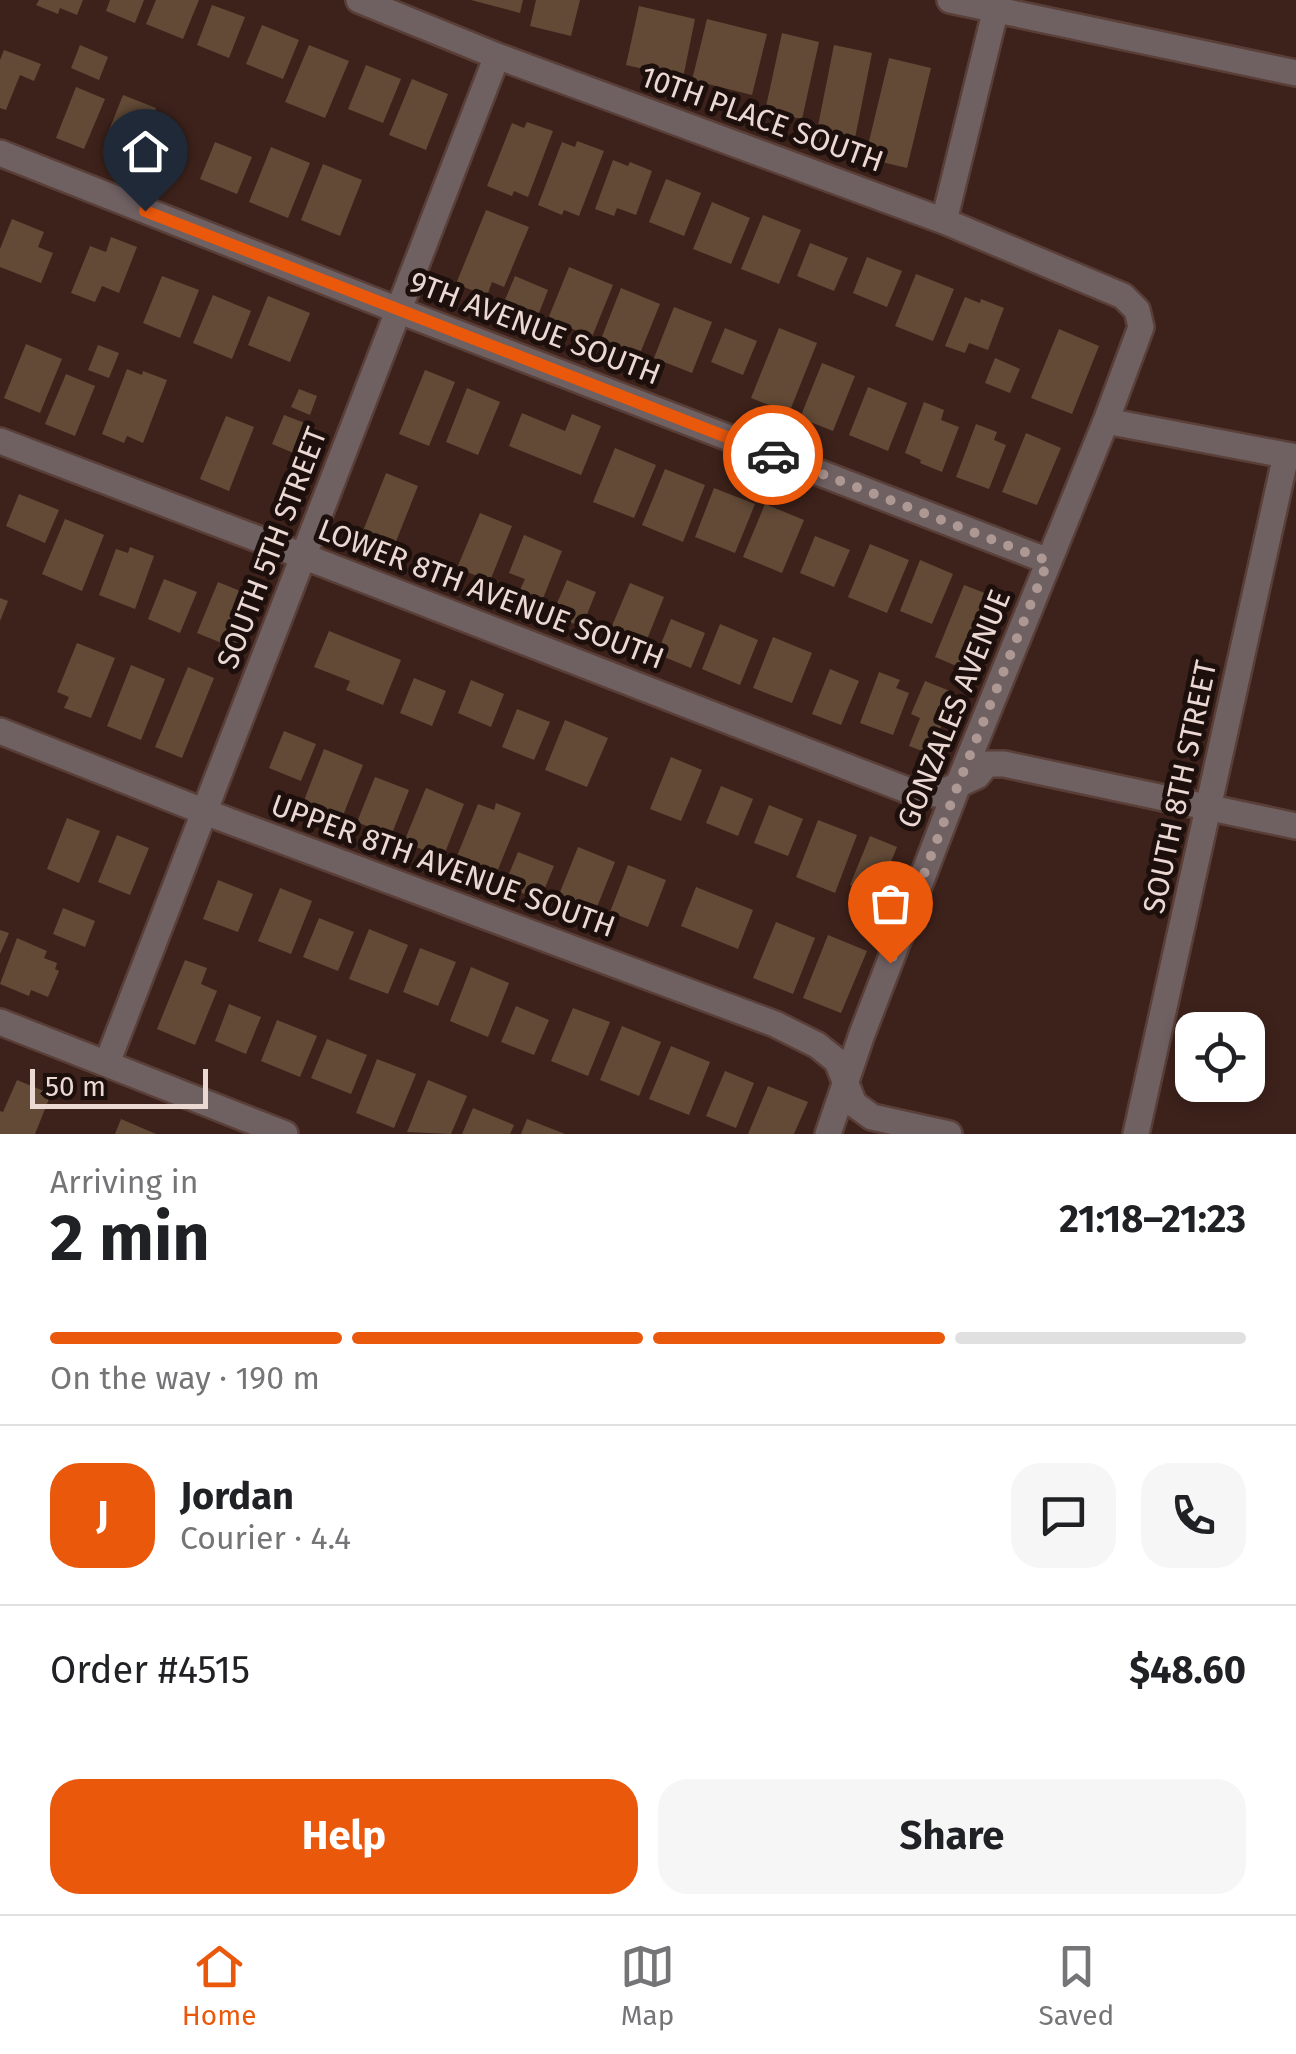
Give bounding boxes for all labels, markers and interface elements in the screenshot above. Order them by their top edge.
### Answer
street label: 10TH PLACE SOUTH [636,58,888,180]
pin [103,109,188,212]
icon: home [118,124,173,179]
street label: 9TH AVENUE SOUTH [404,264,666,392]
courier [723,405,823,505]
street label: SOUTH 5TH STREET [209,422,335,674]
icon: car [746,428,801,483]
street label: LOWER 8TH AVENUE SOUTH [313,511,669,677]
street label: GONZALES AVENUE [890,585,1018,833]
street label: SOUTH 8TH STREET [1136,657,1224,917]
street label: UPPER 8TH AVENUE SOUTH [266,787,620,945]
pin [848,861,933,964]
icon: bag [863,876,918,931]
map controls [1175,1012,1265,1102]
button: locate [1175,1012,1265,1102]
scale bar [30,1064,208,1108]
text: 50 m [45,1070,106,1103]
text: Arriving in [50,1163,198,1201]
text: 21:18–21:23 [1059,1196,1246,1242]
text: 2 min [50,1199,210,1277]
text: On the way · 190 m [50,1359,320,1397]
button: chat [1011,1463,1116,1568]
button: phone [1141,1463,1246,1568]
text: Jordan [180,1473,294,1519]
text: J [96,1492,109,1538]
text: Courier · 4.4 [180,1519,351,1557]
text: Order #4515 [50,1647,250,1693]
text: $48.60 [1129,1647,1246,1693]
button: Help [50,1779,638,1894]
button: Share [658,1779,1246,1894]
tab: Home [182,1939,256,2032]
tab: Map [620,1939,675,2032]
tab: Saved [1038,1939,1114,2032]

